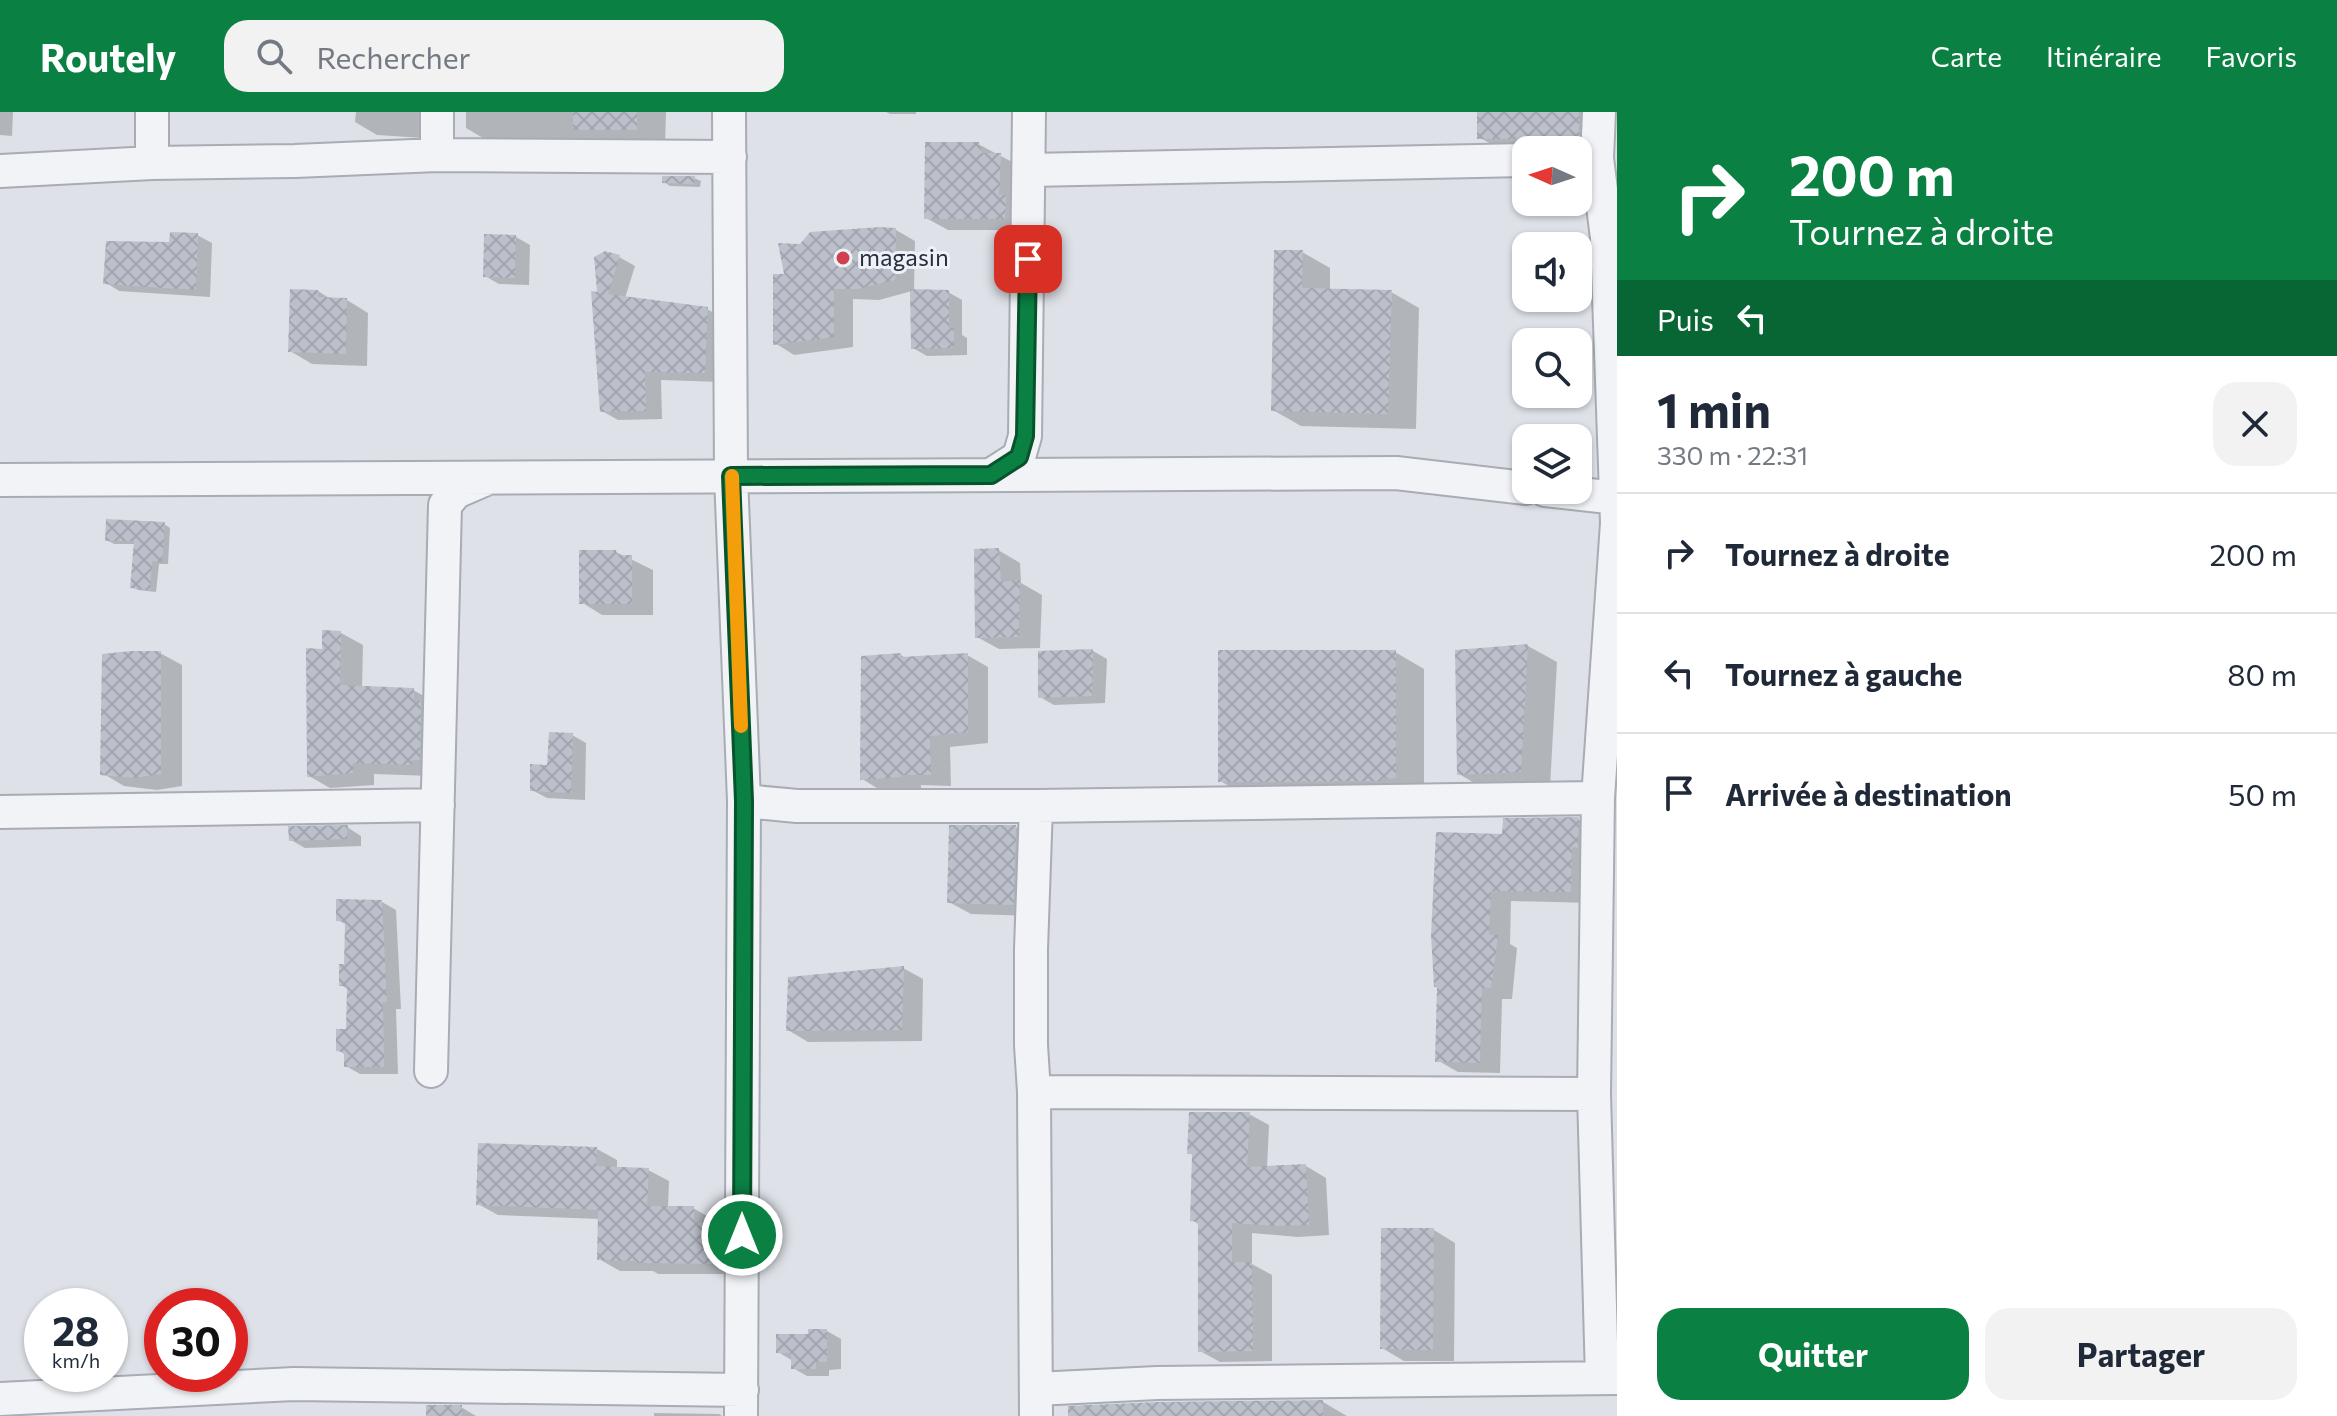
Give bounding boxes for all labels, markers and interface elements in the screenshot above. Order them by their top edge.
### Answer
search box [224,20,784,92]
text: Routely [40,33,176,80]
icon: search [252,34,296,78]
text: Rechercher [316,38,471,75]
text: Carte [1931,39,2002,73]
text: Itinéraire [2046,39,2161,73]
text: Favoris [2205,39,2297,73]
north arrow [1512,136,1592,216]
map controls [1512,136,1592,504]
text: 200 m [1789,139,1955,208]
icon: right [1657,144,1761,248]
text: Tournez à droite [1789,208,2054,252]
pin [994,225,1062,293]
button: sound [1512,232,1592,312]
icon: arrive [1006,237,1050,281]
place label: magasin [859,242,949,271]
marker: magasin [834,249,852,267]
icon: left [1730,296,1774,340]
text: Puis [1657,300,1714,337]
button: search [1512,328,1592,408]
text: 1 min [1657,379,1771,438]
button: close [2213,382,2297,466]
button: layers [1512,424,1592,504]
text: 330 m · 22:31 [1657,439,1808,470]
icon: right [1657,531,1701,575]
text: Tournez à droite [1725,535,1949,572]
text: 200 m [2209,535,2297,572]
icon: left [1657,651,1701,695]
text: Tournez à gauche [1725,655,1962,692]
text: 80 m [2227,655,2297,692]
icon: arrive [1657,771,1701,815]
text: Arrivée à destination [1725,775,2012,812]
text: 50 m [2228,775,2297,812]
position arrow [700,1193,784,1277]
speed limit sign: 30 [144,1288,248,1392]
text: 28 [52,1305,100,1354]
button: Quitter [1657,1308,1969,1400]
button: Partager [1985,1308,2297,1400]
text: km/h [52,1348,100,1372]

